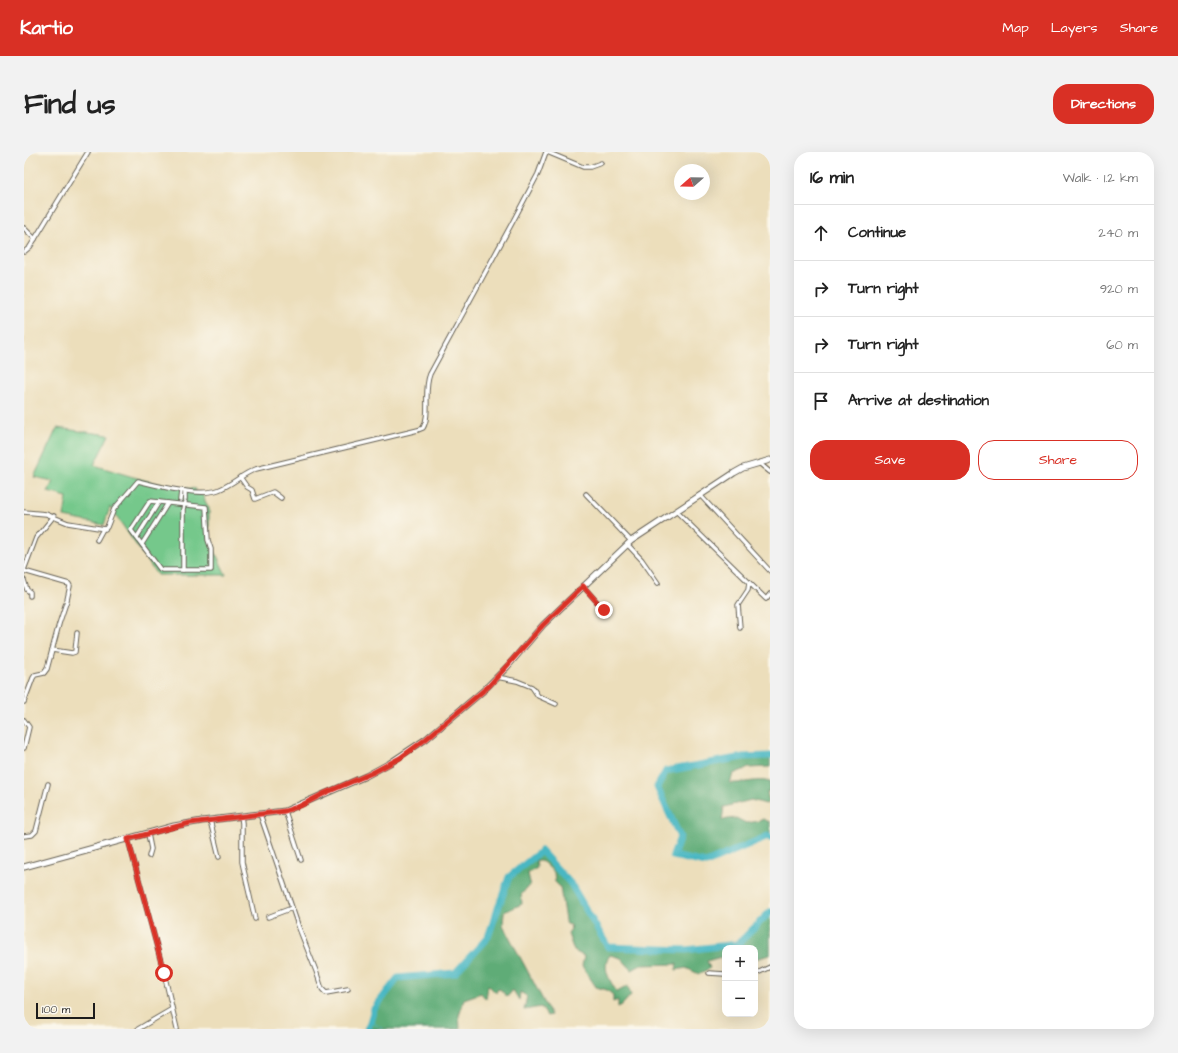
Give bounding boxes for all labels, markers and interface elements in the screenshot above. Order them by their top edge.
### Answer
text: Kartio [20,15,73,42]
text: Map [1002,18,1029,38]
text: Layers [1051,18,1098,38]
text: Share [1120,18,1158,38]
button: Directions [1053,84,1154,124]
text: Find us [24,85,115,124]
north arrow [674,164,710,200]
text: 16 min [810,166,854,190]
text: Walk · 1.2 km [1063,169,1138,187]
icon: ahead [810,222,832,244]
text: Continue [848,222,906,243]
text: 240 m [1098,224,1138,242]
icon: right [810,278,832,300]
text: Turn right [848,278,919,299]
text: 920 m [1100,280,1138,298]
icon: right [810,334,832,356]
text: Turn right [848,334,919,355]
text: 60 m [1106,336,1138,354]
icon: arrive [810,390,832,412]
text: Arrive at destination [848,390,989,411]
button: Save [810,440,970,480]
button: Share [978,440,1138,480]
route end [595,601,613,619]
map controls [722,945,758,1017]
button: + [722,945,758,981]
route start [155,964,173,982]
button: − [722,981,758,1017]
scale bar [36,1001,95,1020]
text: 100 m [42,1002,70,1017]

